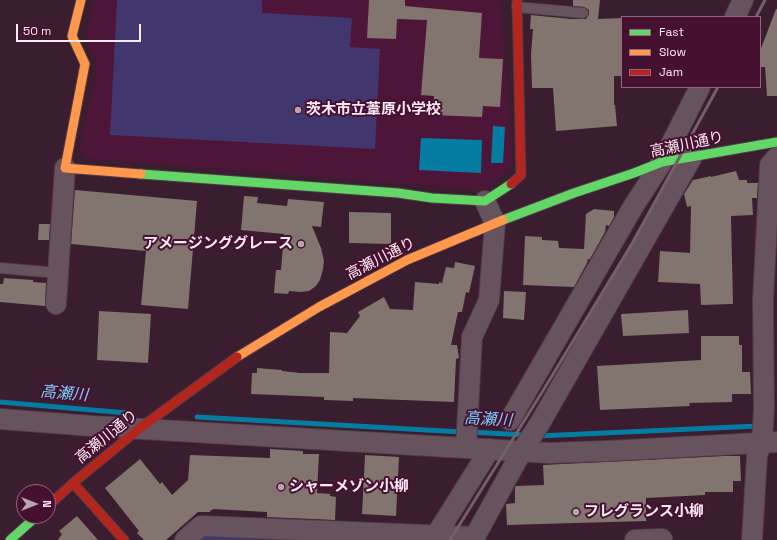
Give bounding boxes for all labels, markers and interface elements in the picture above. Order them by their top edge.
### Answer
scale bar [18,16,143,42]
legend [621,16,761,88]
text: 50 m [23,23,51,39]
text: Fast [659,24,684,40]
text: Slow [659,44,686,60]
text: Jam [659,64,683,80]
place label: 茨木市立葦原小学校 [306,101,441,119]
marker: 茨木市立葦原小学校 [293,105,303,115]
street label: 高瀬川通り [648,128,726,162]
street label: 高瀬川通り [344,234,418,284]
place label: アメージンググレース [143,235,293,253]
marker: アメージンググレース [296,239,306,249]
water label: 高瀬川 [39,382,89,406]
street label: 高瀬川通り [72,406,142,468]
water label: 高瀬川 [464,409,512,431]
place label: シャーメゾン小柳 [289,478,409,496]
marker: シャーメゾン小柳 [276,482,286,492]
north arrow [16,484,56,524]
text: N [40,500,54,508]
place label: フレグランス小柳 [584,503,704,521]
marker: フレグランス小柳 [571,507,581,517]

